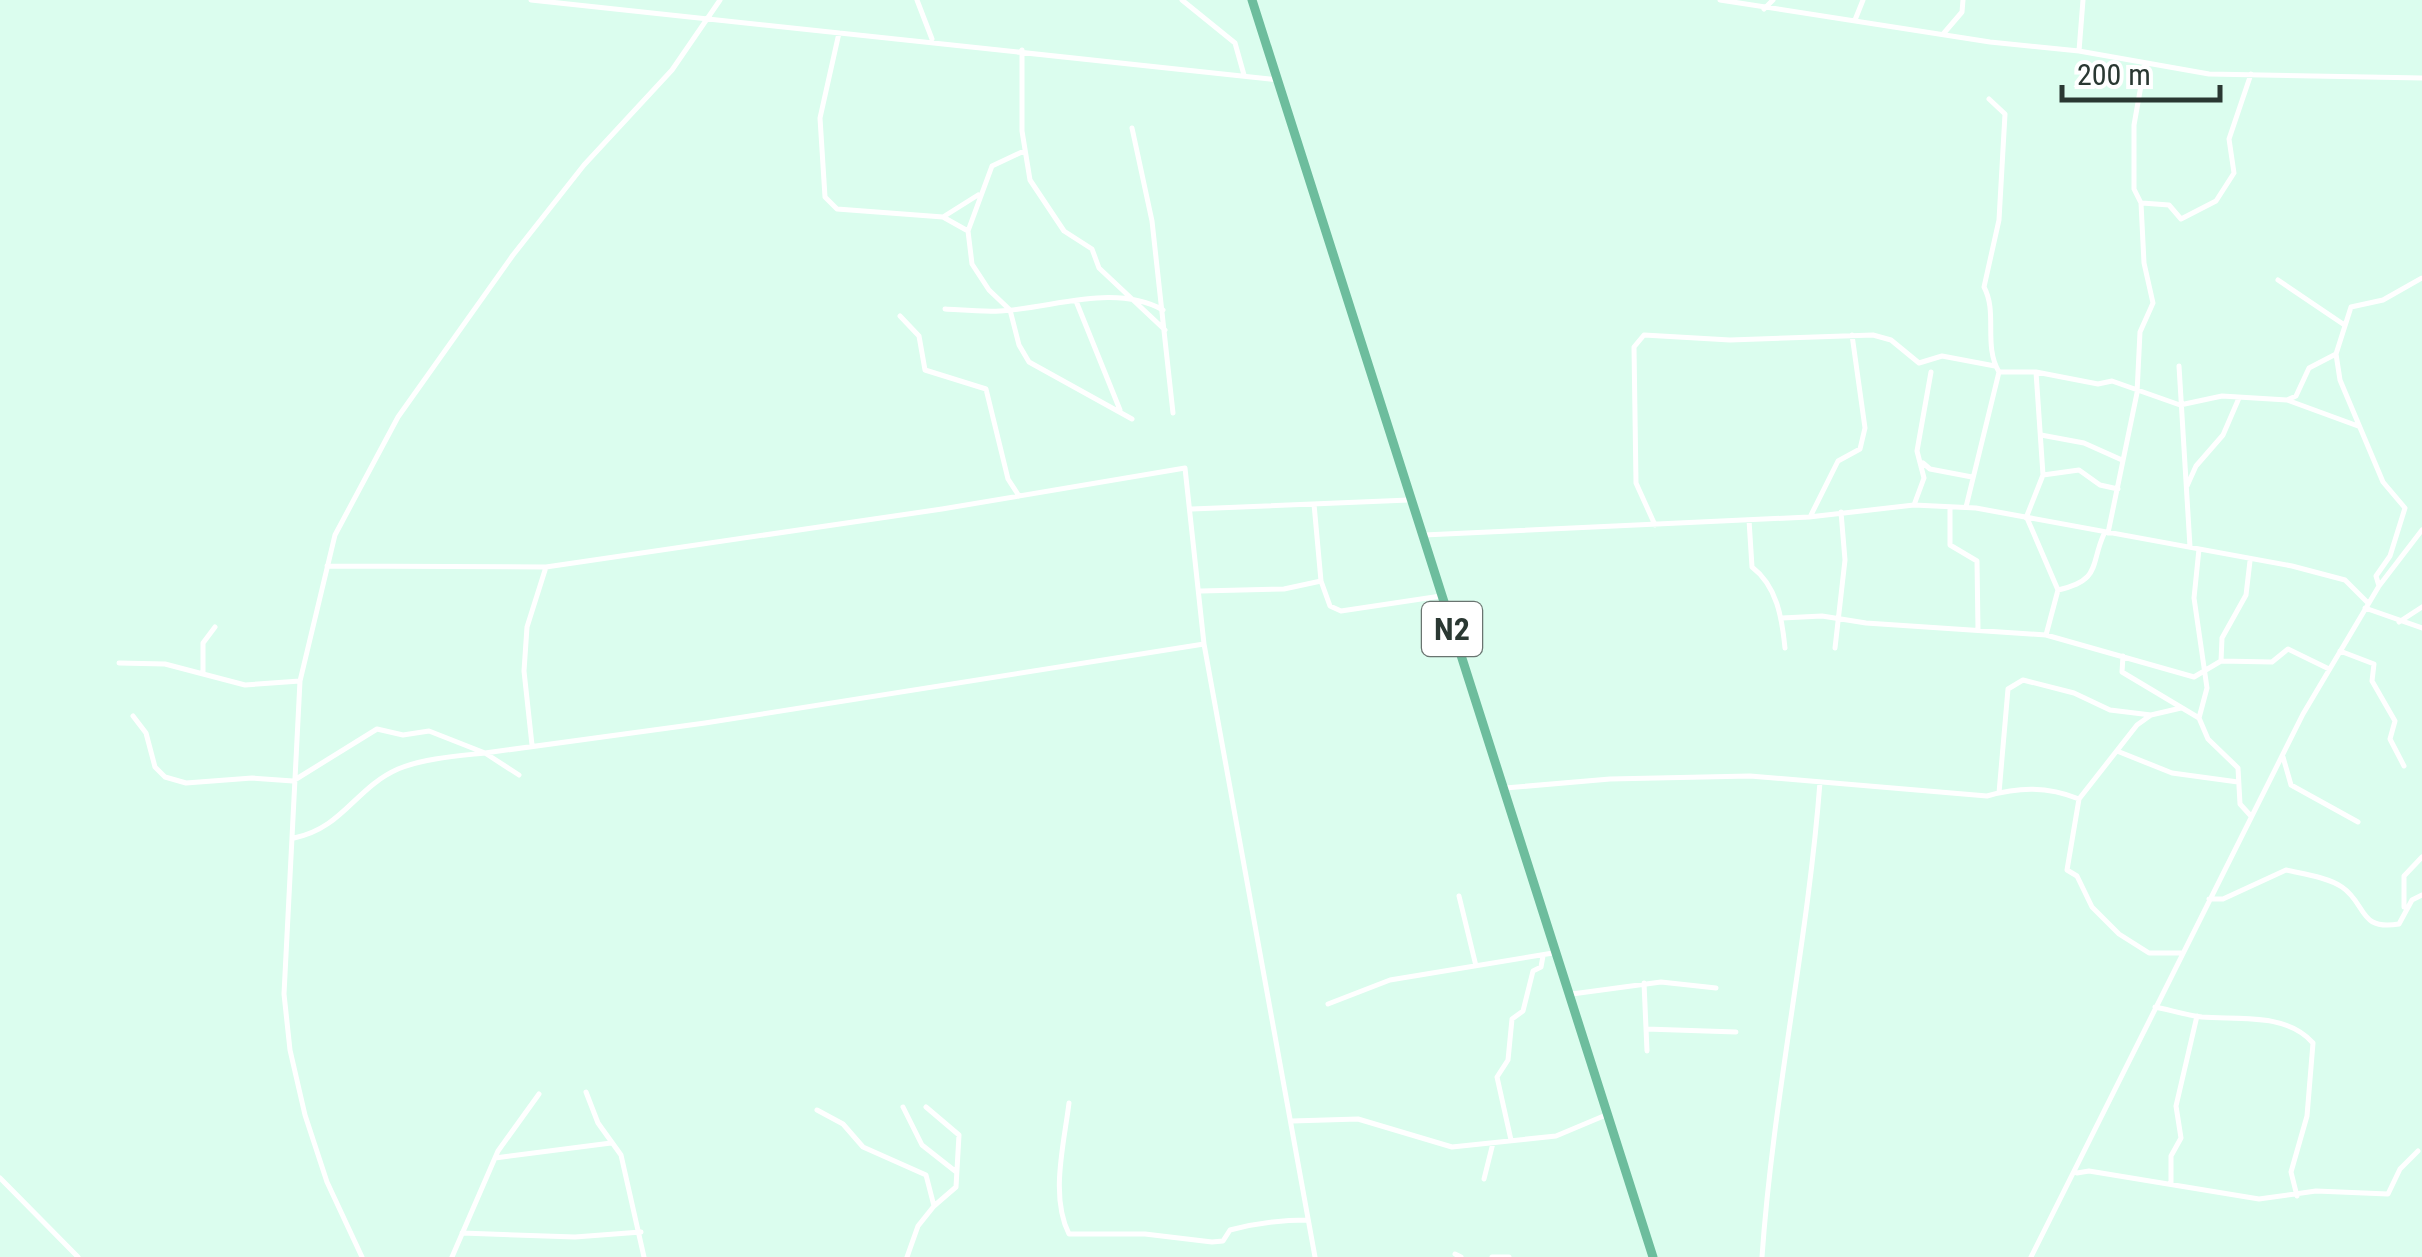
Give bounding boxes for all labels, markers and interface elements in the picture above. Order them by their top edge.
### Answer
scale bar [2062,40,2220,102]
text: 200 m [2077,57,2151,92]
road number: N2 [1422,602,1482,656]

